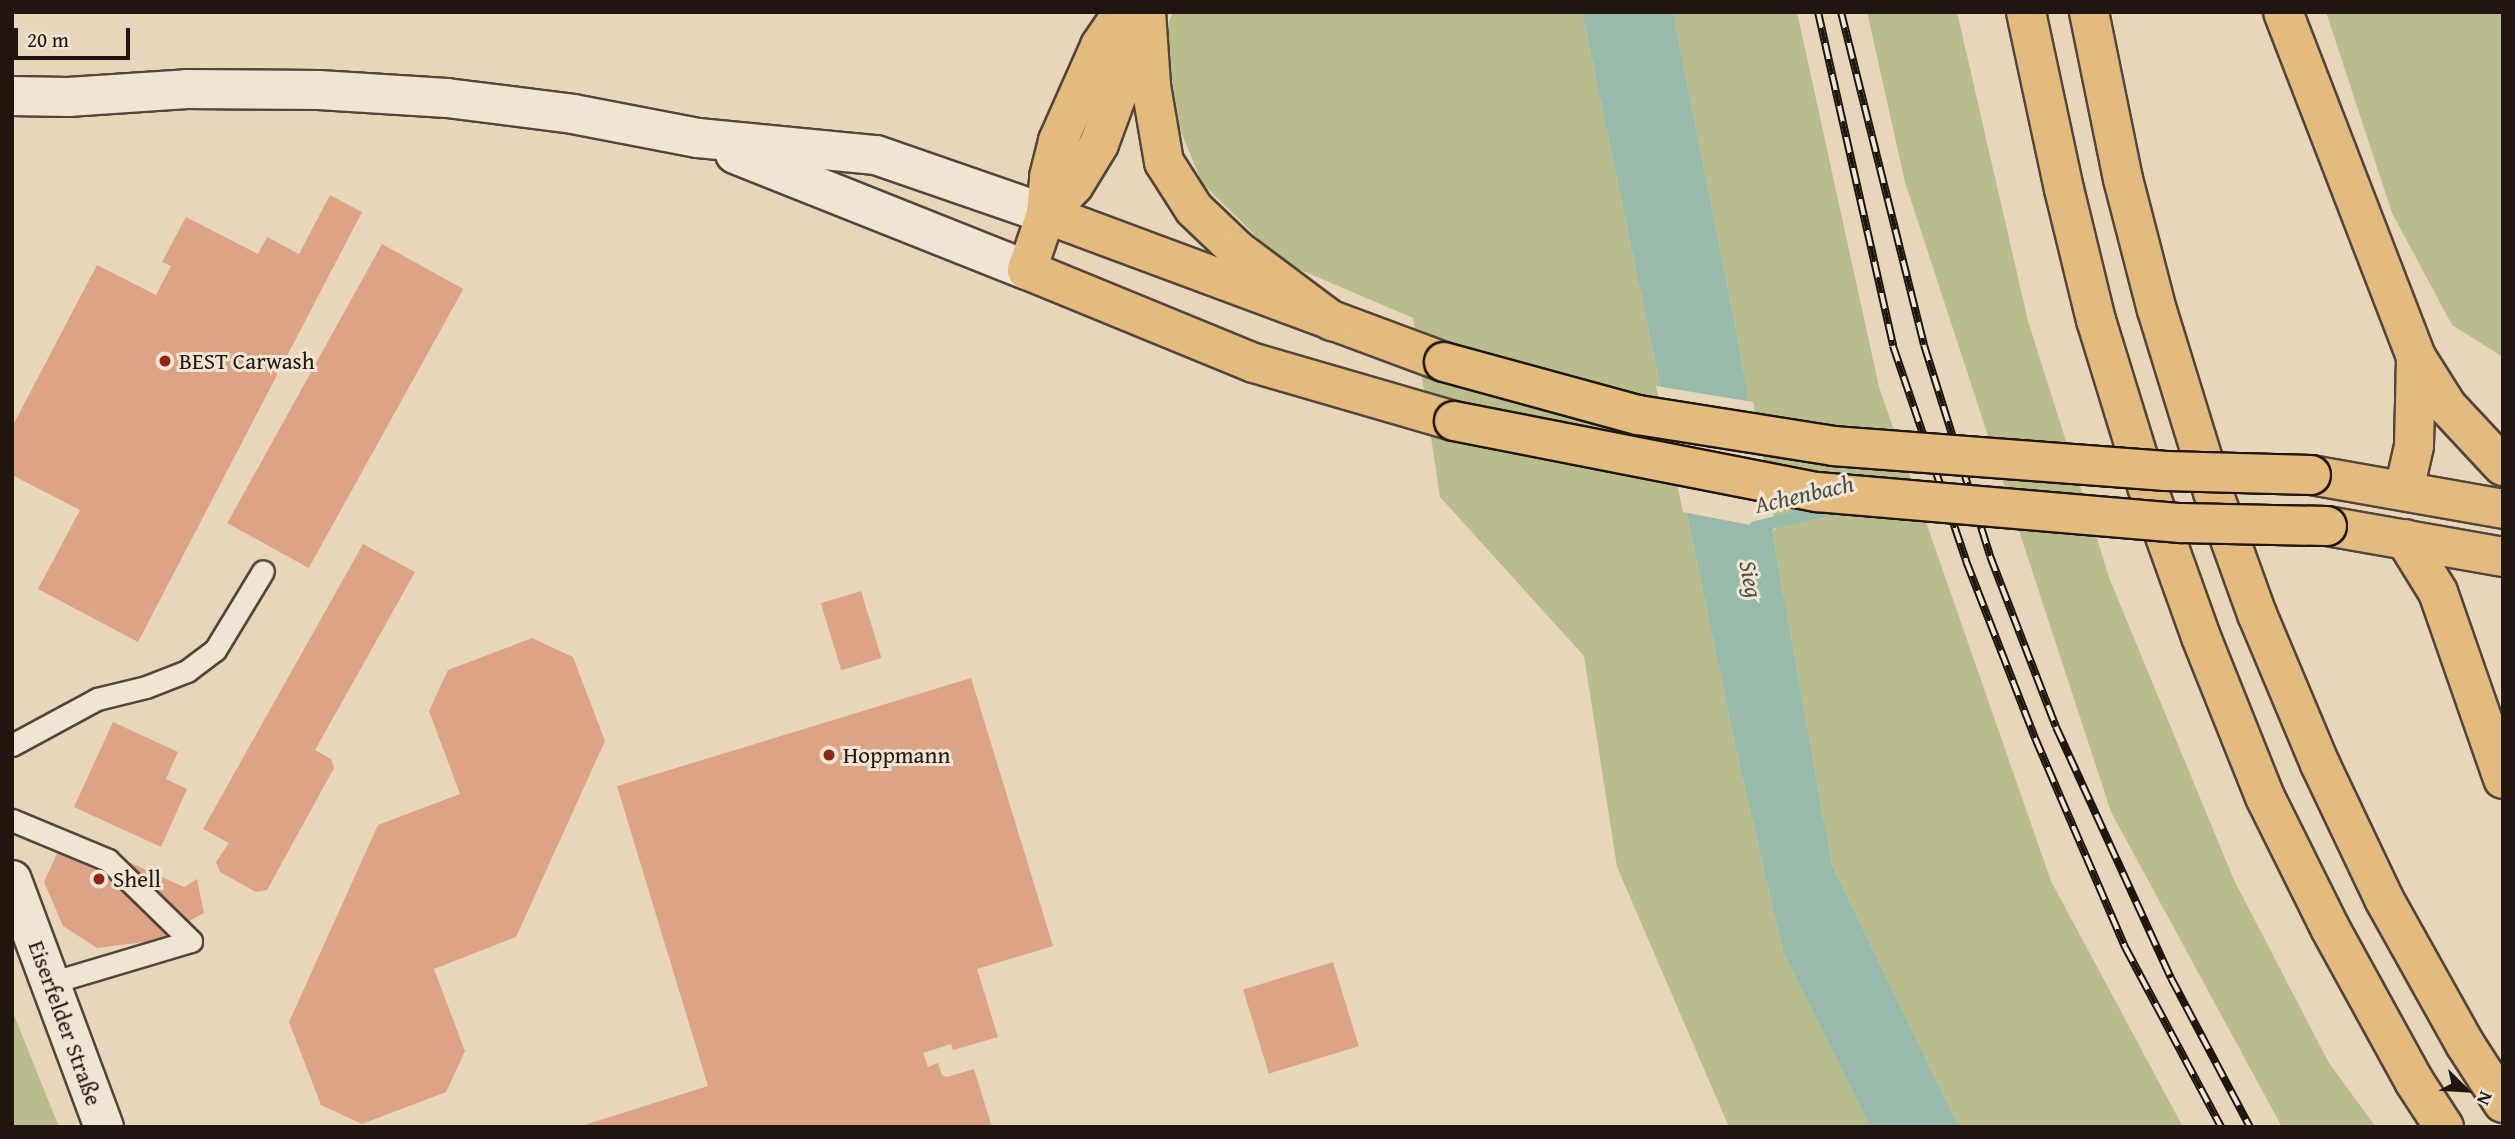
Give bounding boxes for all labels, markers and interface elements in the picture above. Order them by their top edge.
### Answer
scale bar [18,14,133,58]
text: 20 m [27,24,69,55]
place label: BEST Carwash [179,347,315,375]
marker: BEST Carwash [157,353,173,369]
water label: Achenbach [1752,469,1856,519]
water label: Sieg [1733,558,1769,600]
place label: Hoppmann [843,741,950,769]
marker: Hoppmann [821,747,837,763]
place label: Shell [113,865,161,893]
marker: Shell [91,871,107,887]
street label: Eiserfelder Straße [22,937,108,1109]
north arrow [2431,1055,2501,1125]
text: N [2470,1087,2501,1110]

